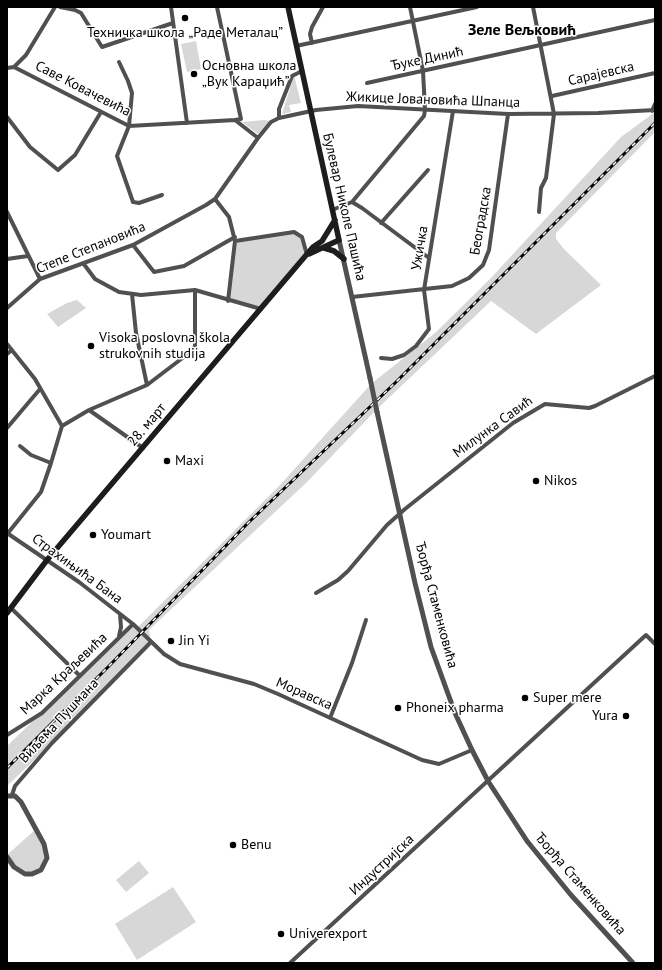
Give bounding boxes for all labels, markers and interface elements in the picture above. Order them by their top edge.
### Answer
marker: Техничка школа „Раде Металац” [180,13,190,23]
district label: Зеле Вељковић [468,20,576,40]
place label: Техничка школа „Раде Металац” [87,25,283,41]
street label: Ђуке Динић [389,43,465,75]
street label: Саве Ковачевића [32,58,134,120]
place label: Основна школа „Вук Караџић” [202,58,296,90]
street label: Сарајевска [566,58,636,90]
marker: Основна школа „Вук Караџић” [189,69,199,79]
street label: Жикице Јовановића Шпанца [346,89,520,111]
street label: Булевар Николе Пашића [319,132,369,282]
street label: Београдска [467,185,495,257]
street label: Степе Степановића [34,218,148,278]
street label: Ужичка [408,225,432,271]
place label: Visoka poslovna škola strukovnih studija [99,330,230,362]
marker: Visoka poslovna škola strukovnih studija [86,341,96,351]
street label: Милунка Савић [450,392,536,462]
street label: 28. март [124,400,170,450]
place label: Maxi [175,453,204,469]
marker: Maxi [162,456,172,466]
place label: Nikos [544,473,577,489]
marker: Nikos [531,476,541,486]
place label: Youmart [101,527,151,543]
street label: Страхињића Бана [28,530,126,608]
marker: Youmart [88,530,98,540]
street label: Ђорђа Стаменковића [411,540,461,670]
street label: Марка Краљевића [17,629,111,719]
place label: Jin Yi [179,633,210,649]
marker: Jin Yi [166,636,176,646]
street label: Моравска [273,674,335,714]
street label: Виљема Пушмана [16,675,102,767]
place label: Super mere [533,690,602,706]
marker: Super mere [520,693,530,703]
place label: Phoneix pharma [406,700,504,716]
marker: Phoneix pharma [393,703,403,713]
place label: Yura [592,708,618,724]
marker: Yura [621,711,631,721]
street label: Ђорђа Стаменковића [531,829,629,939]
street label: Индустријска [346,831,418,899]
place label: Benu [241,837,271,853]
marker: Benu [228,840,238,850]
place label: Univerexport [289,926,367,942]
marker: Univerexport [276,929,286,939]

